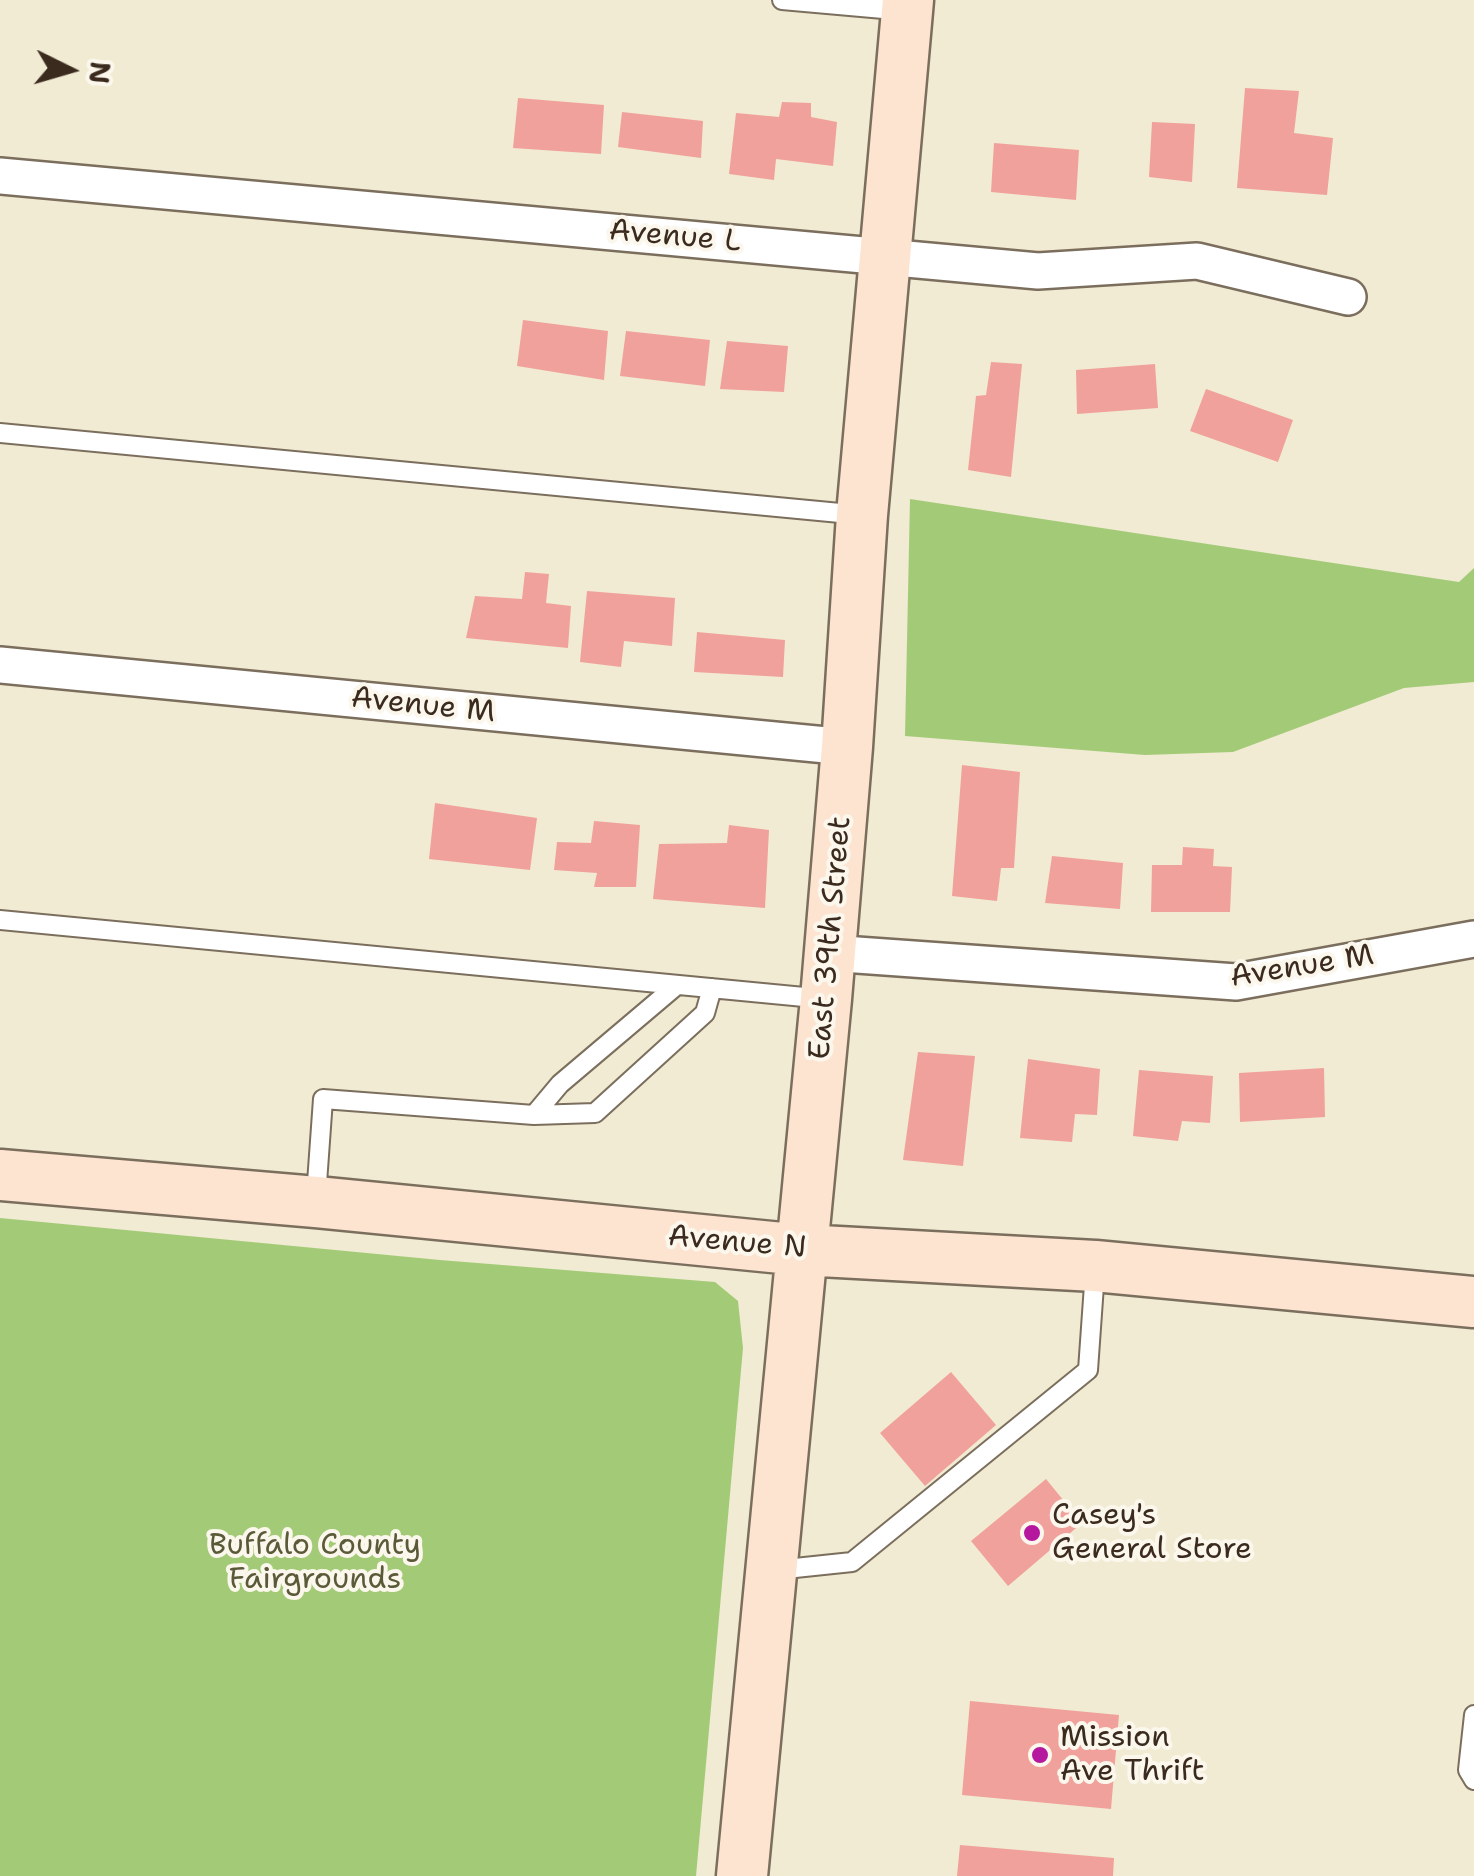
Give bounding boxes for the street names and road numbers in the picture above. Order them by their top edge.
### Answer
street label: Avenue L [607,213,743,261]
street label: Avenue M [349,681,497,731]
street label: East 39th Street [802,815,860,1061]
street label: Avenue M [1228,938,1376,996]
street label: Avenue N [666,1219,808,1267]

